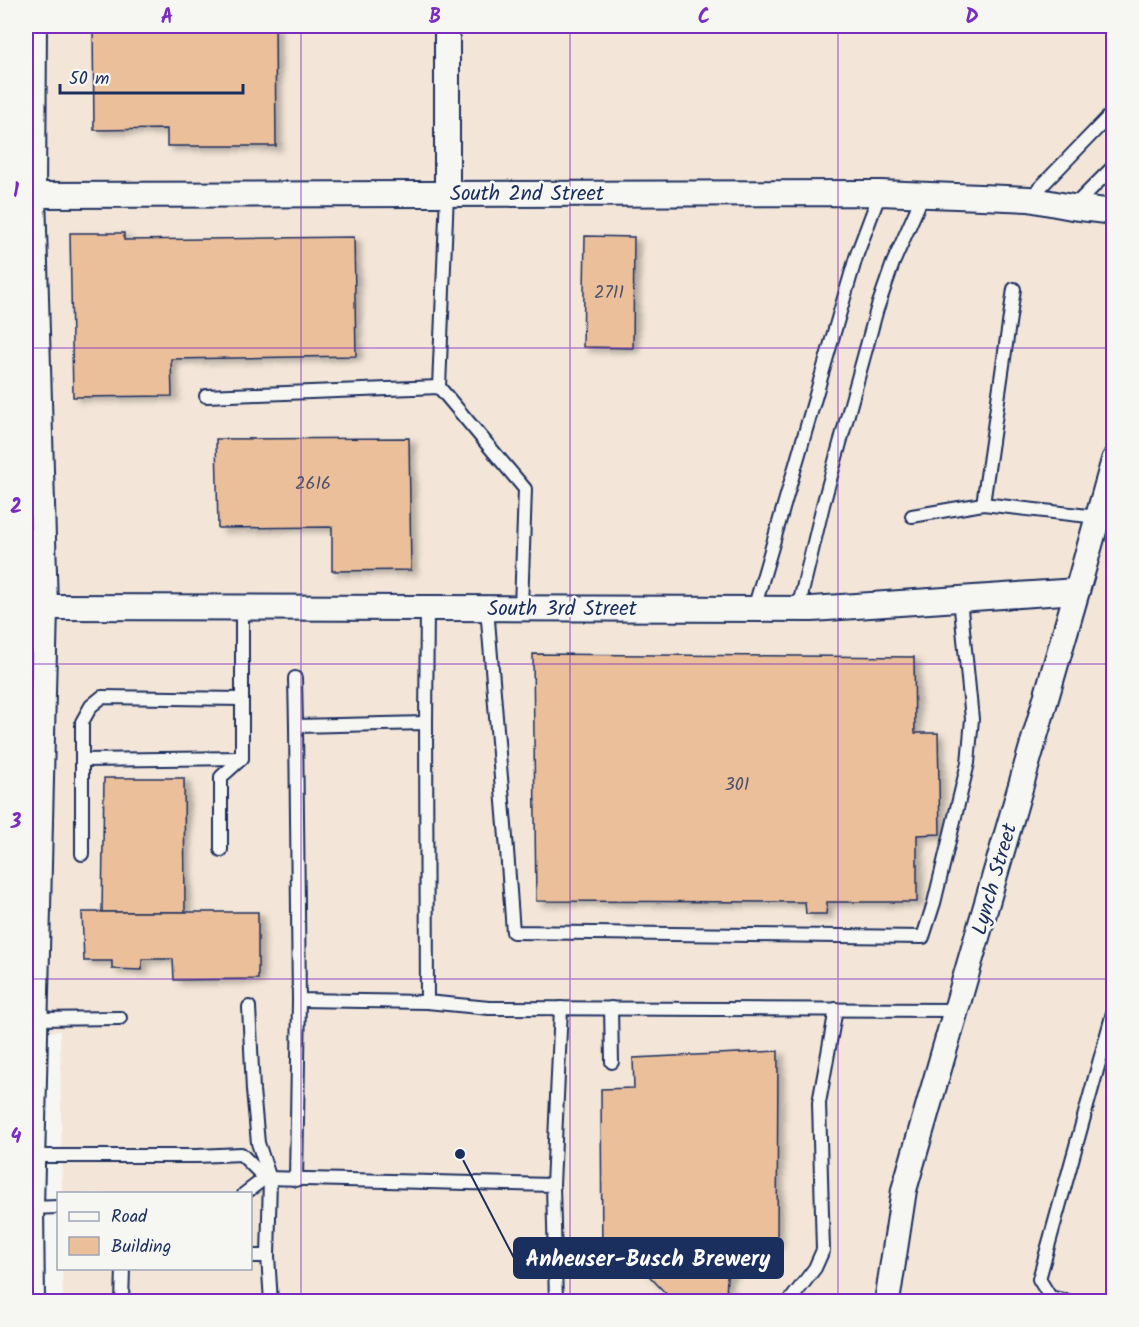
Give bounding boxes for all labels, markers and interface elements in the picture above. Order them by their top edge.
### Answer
text: A [161,2,173,34]
text: B [429,2,441,34]
text: C [698,2,710,34]
text: D [965,2,979,34]
scale bar [60,57,243,95]
text: 50 m [69,65,109,94]
text: 1 [13,176,19,208]
street label: South 2nd Street [450,178,605,211]
house number: 2711 [594,279,624,308]
house number: 2616 [295,470,331,499]
text: 2 [10,492,22,524]
street label: South 3rd Street [487,593,638,626]
house number: 301 [725,771,749,800]
text: 3 [10,807,22,839]
street label: Lynch Street [964,819,1027,939]
text: 4 [11,1122,22,1154]
legend [57,1192,252,1270]
text: Road [111,1203,148,1232]
text: Building [111,1233,171,1262]
callout: Anheuser-Busch Brewery [514,1238,783,1278]
text: Anheuser-Busch Brewery [525,1243,771,1278]

